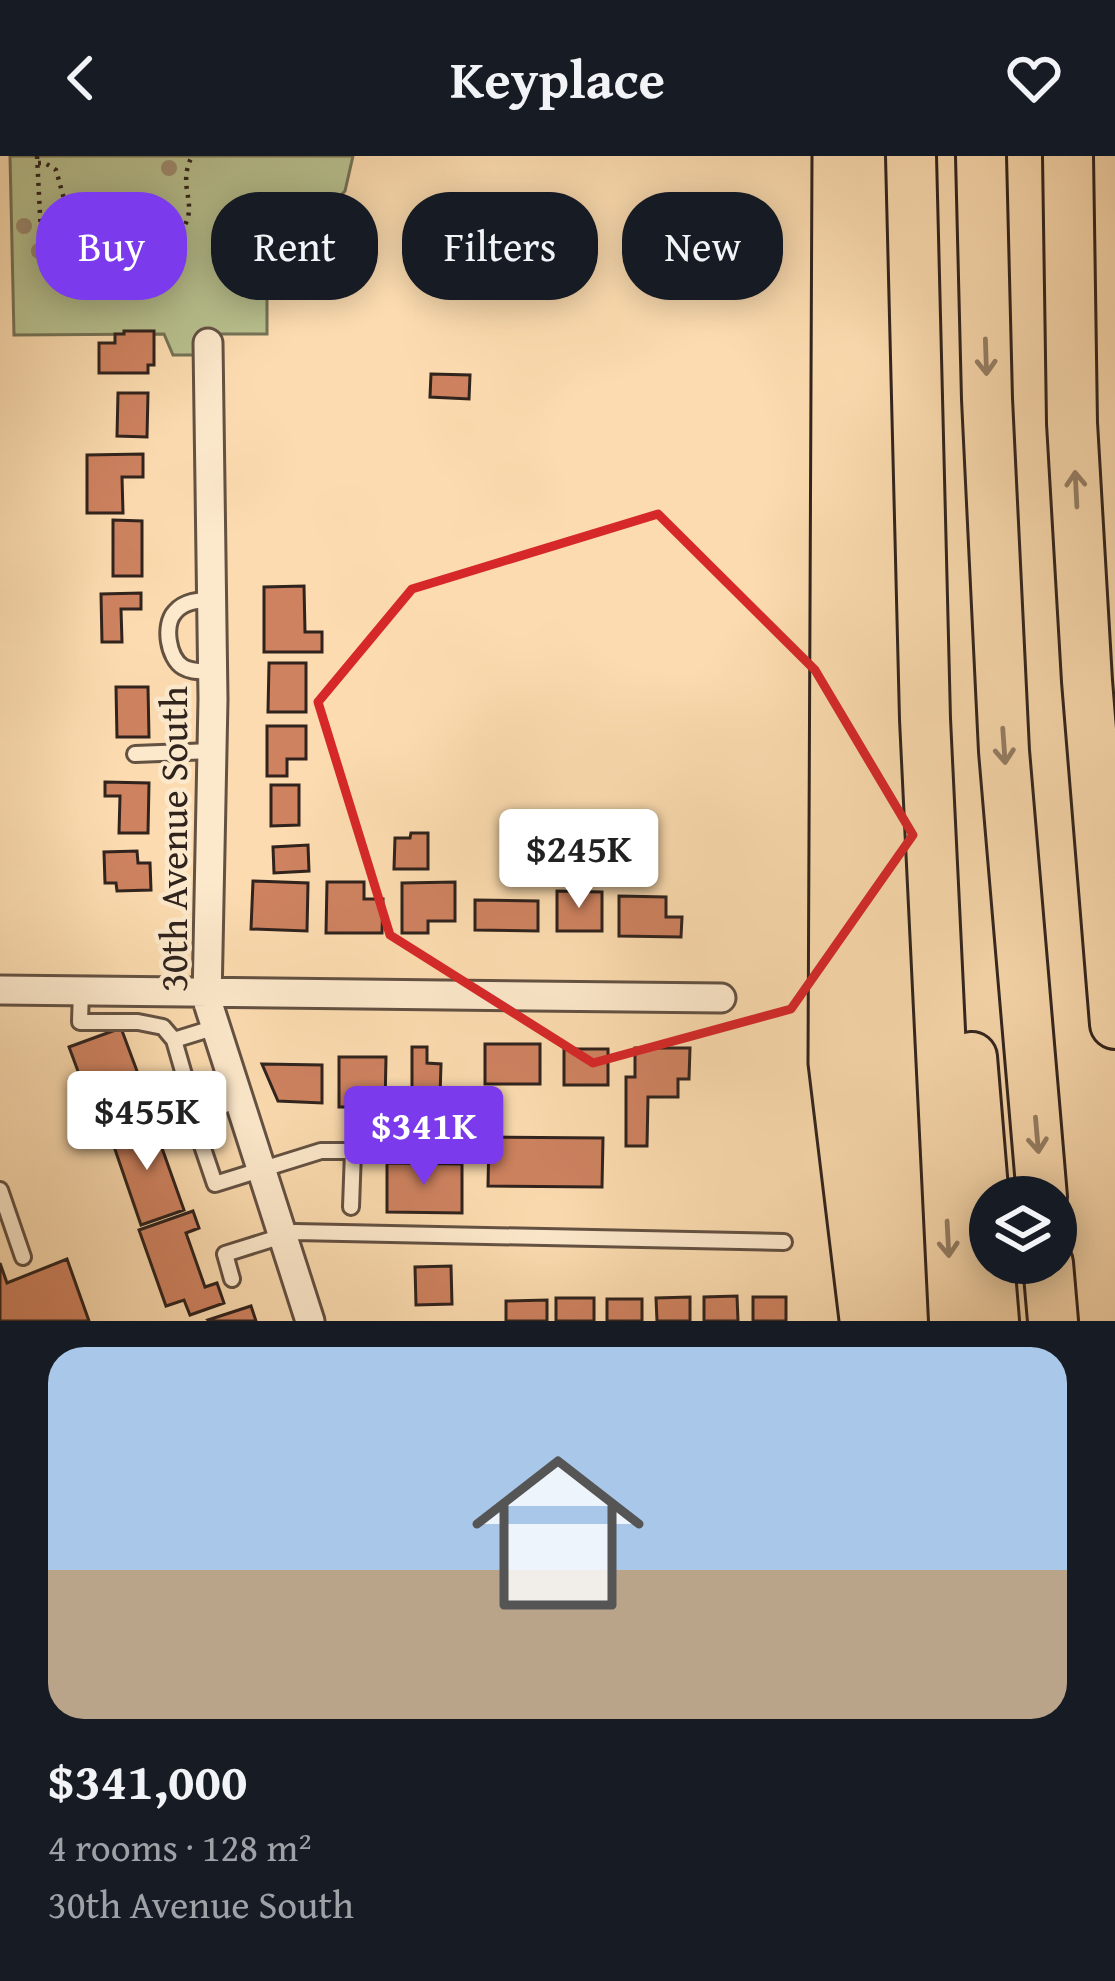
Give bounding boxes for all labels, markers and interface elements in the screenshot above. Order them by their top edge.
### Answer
text: Keyplace [450,39,665,118]
icon: back [48,45,114,111]
icon: heart [1001,45,1067,111]
chip: Buy [36,192,187,300]
chip: Rent [211,192,378,300]
chip: Filters [402,192,598,300]
chip: New [622,192,783,300]
one-way arrow [974,337,997,376]
one-way arrow [1064,470,1087,509]
street label: 30th Avenue South [144,686,201,992]
one-way arrow [993,726,1016,765]
pin: $245K [495,809,663,911]
text: $245K [526,819,632,876]
pin: $455K [63,1071,231,1173]
text: $455K [94,1081,200,1138]
pin: $341K [340,1086,508,1188]
text: $341K [371,1096,477,1153]
one-way arrow [1026,1115,1049,1154]
map controls [969,1176,1077,1284]
button: layers [969,1176,1077,1284]
one-way arrow [937,1219,960,1258]
icon: home [450,1425,666,1641]
text: $341,000 [48,1743,247,1818]
text: 4 rooms · 128 m² [48,1818,312,1875]
text: 30th Avenue South [48,1875,354,1932]

